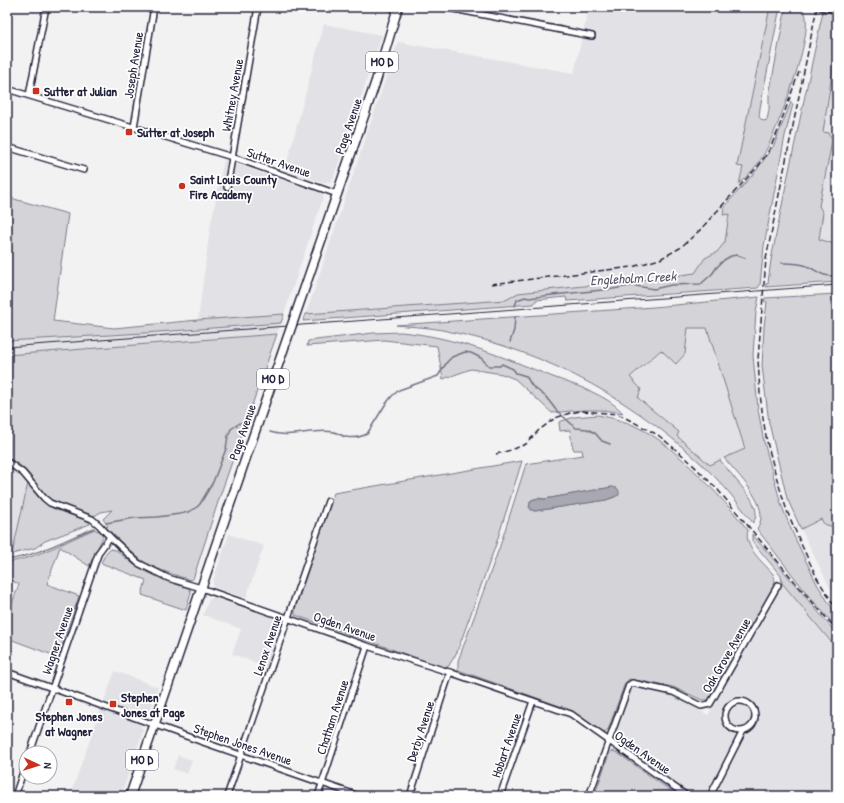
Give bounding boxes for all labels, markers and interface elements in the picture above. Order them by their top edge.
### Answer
street label: Joseph Avenue [119,30,147,100]
road number: MO D [366,52,398,72]
street label: Whitney Avenue [217,57,247,133]
place label: Sutter at Julian [44,82,117,100]
marker: Sutter at Julian [31,86,41,96]
street label: Page Avenue [330,96,366,156]
place label: Sutter at Joseph [137,123,215,142]
marker: Sutter at Joseph [124,127,134,137]
street label: Sutter Avenue [245,143,313,181]
place label: Saint Louis County Fire Academy [189,170,277,204]
marker: Saint Louis County Fire Academy [177,181,187,191]
water label: Engleholm Creek [590,266,678,290]
road number: MO D [257,369,289,389]
street label: Page Avenue [224,402,260,462]
street label: Wagner Avenue [37,604,77,676]
street label: Ogden Avenue [311,607,379,645]
street label: Lenox Avenue [248,612,286,678]
street label: Oak Grove Avenue [697,614,755,696]
street label: Chatham Avenue [311,677,353,757]
place label: Stephen Jones at Page [121,688,186,722]
marker: Stephen Jones at Wagner [64,697,74,707]
street label: Derby Avenue [402,698,438,764]
marker: Stephen Jones at Page [108,699,118,709]
place label: Stephen Jones at Wagner [36,707,102,741]
street label: Hobart Avenue [487,710,525,780]
street label: Stephen Jones Avenue [191,719,295,769]
street label: Ogden Avenue [611,726,675,778]
north arrow [18,745,58,785]
road number: MO D [126,750,158,770]
text: N [41,762,55,769]

